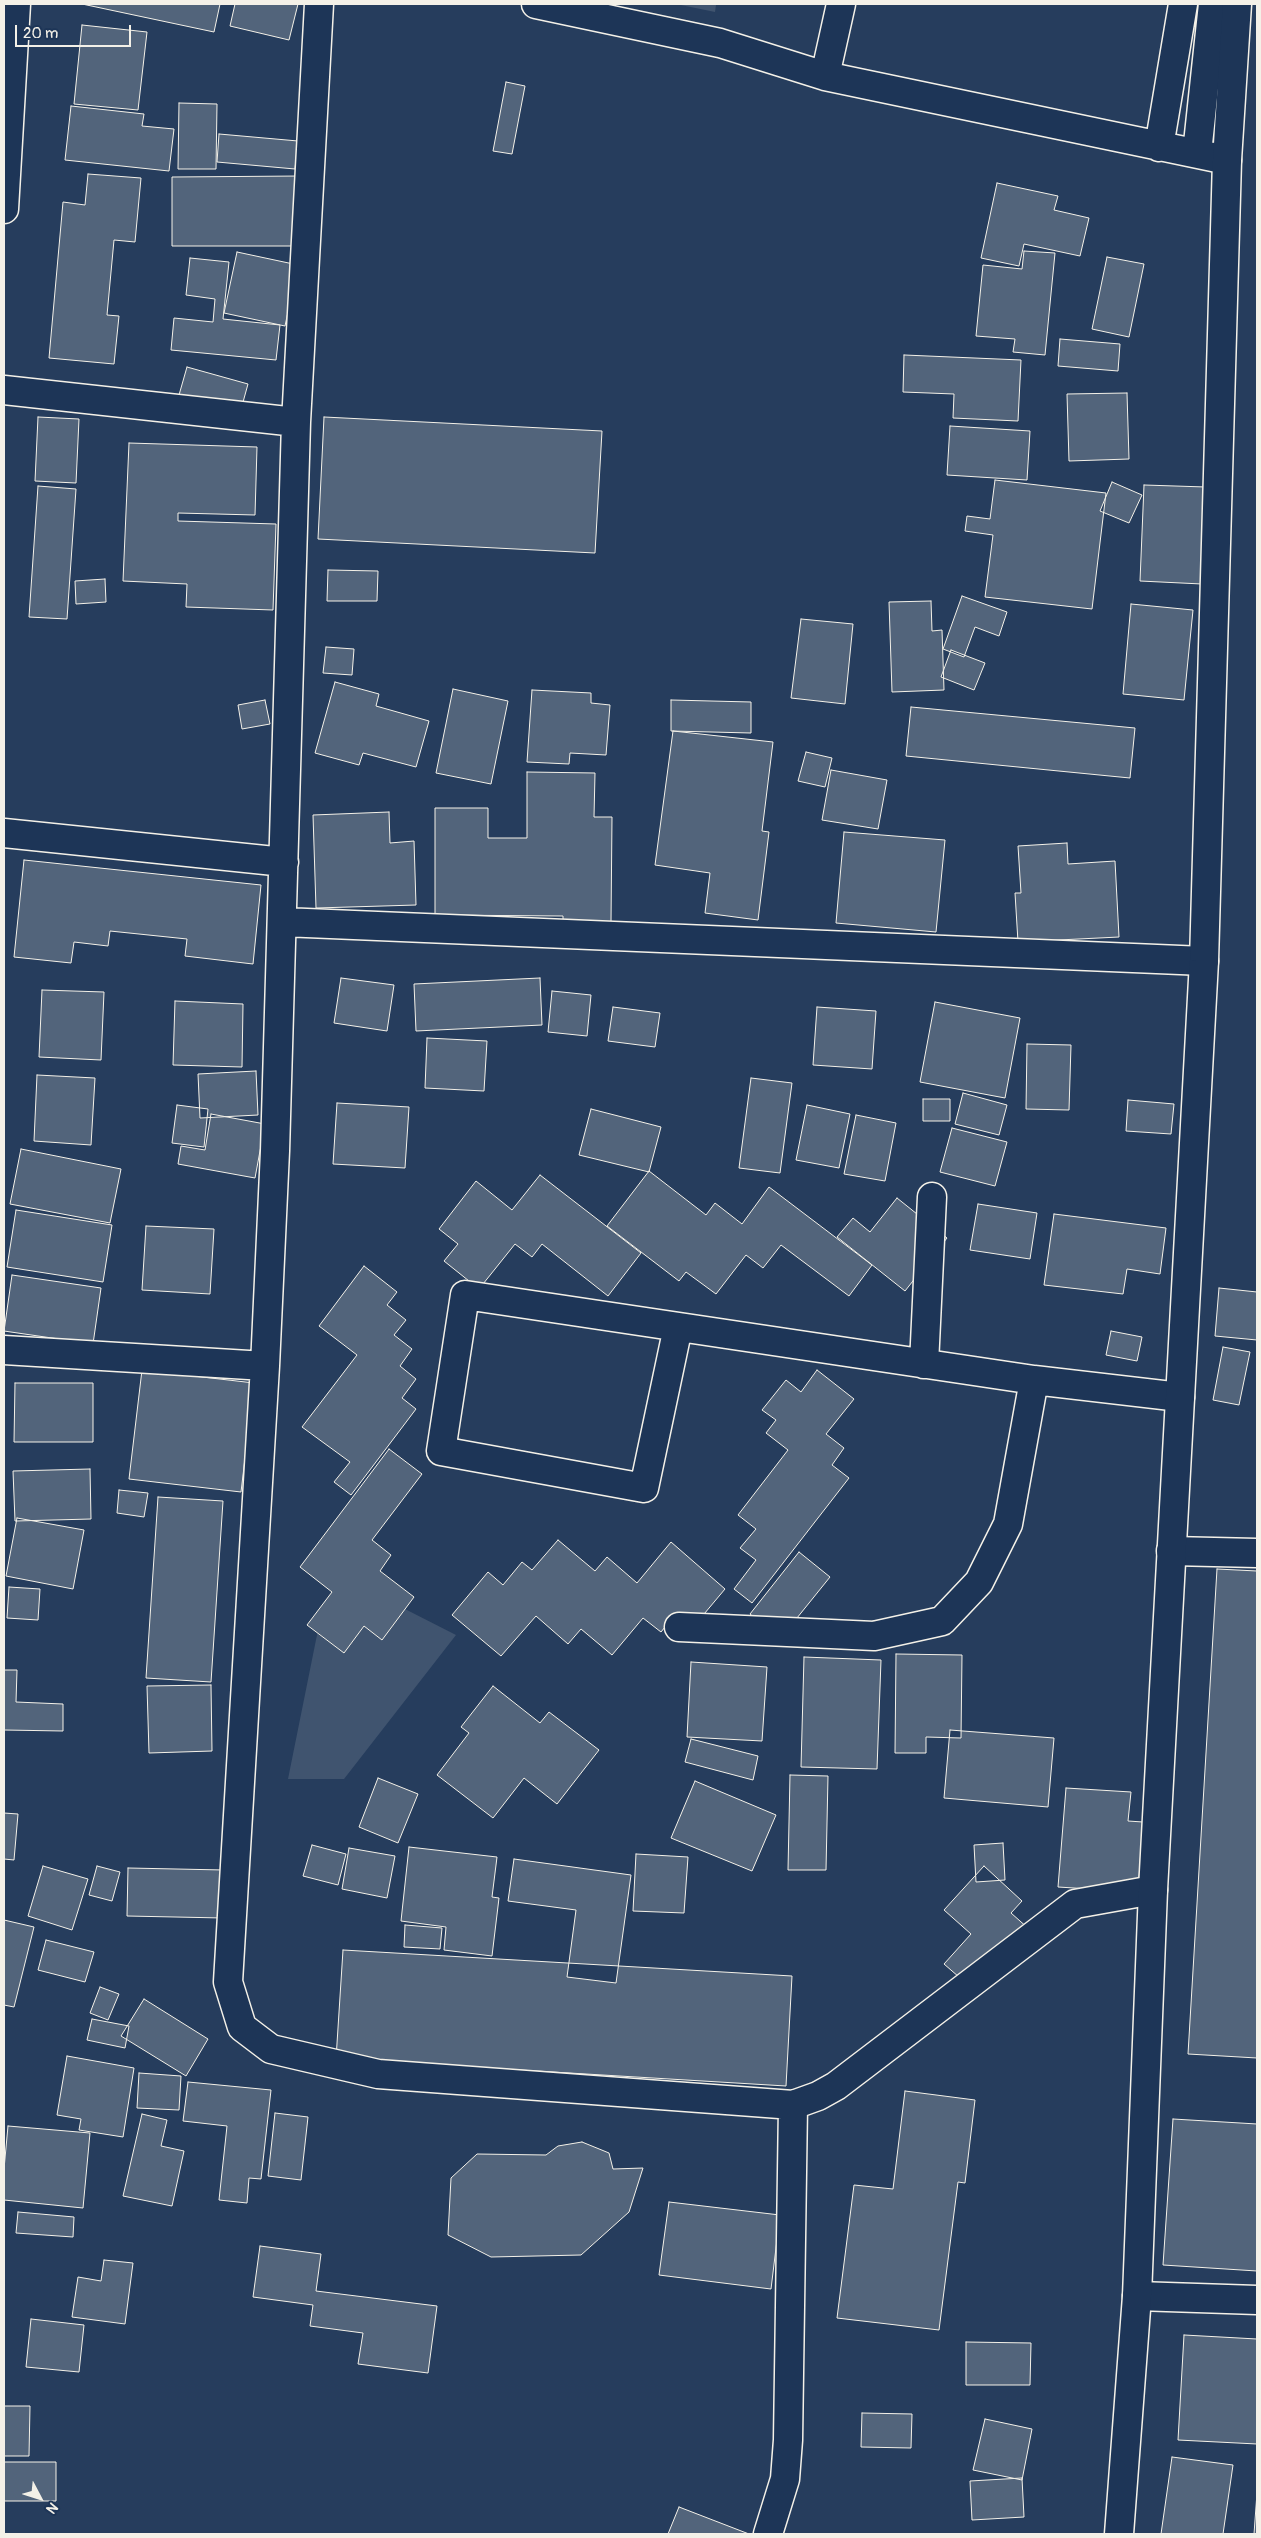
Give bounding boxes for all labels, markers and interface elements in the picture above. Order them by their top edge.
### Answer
scale bar [18,15,134,47]
text: 20 m [23,24,58,43]
north arrow [15,2473,65,2523]
text: N [42,2499,61,2517]

